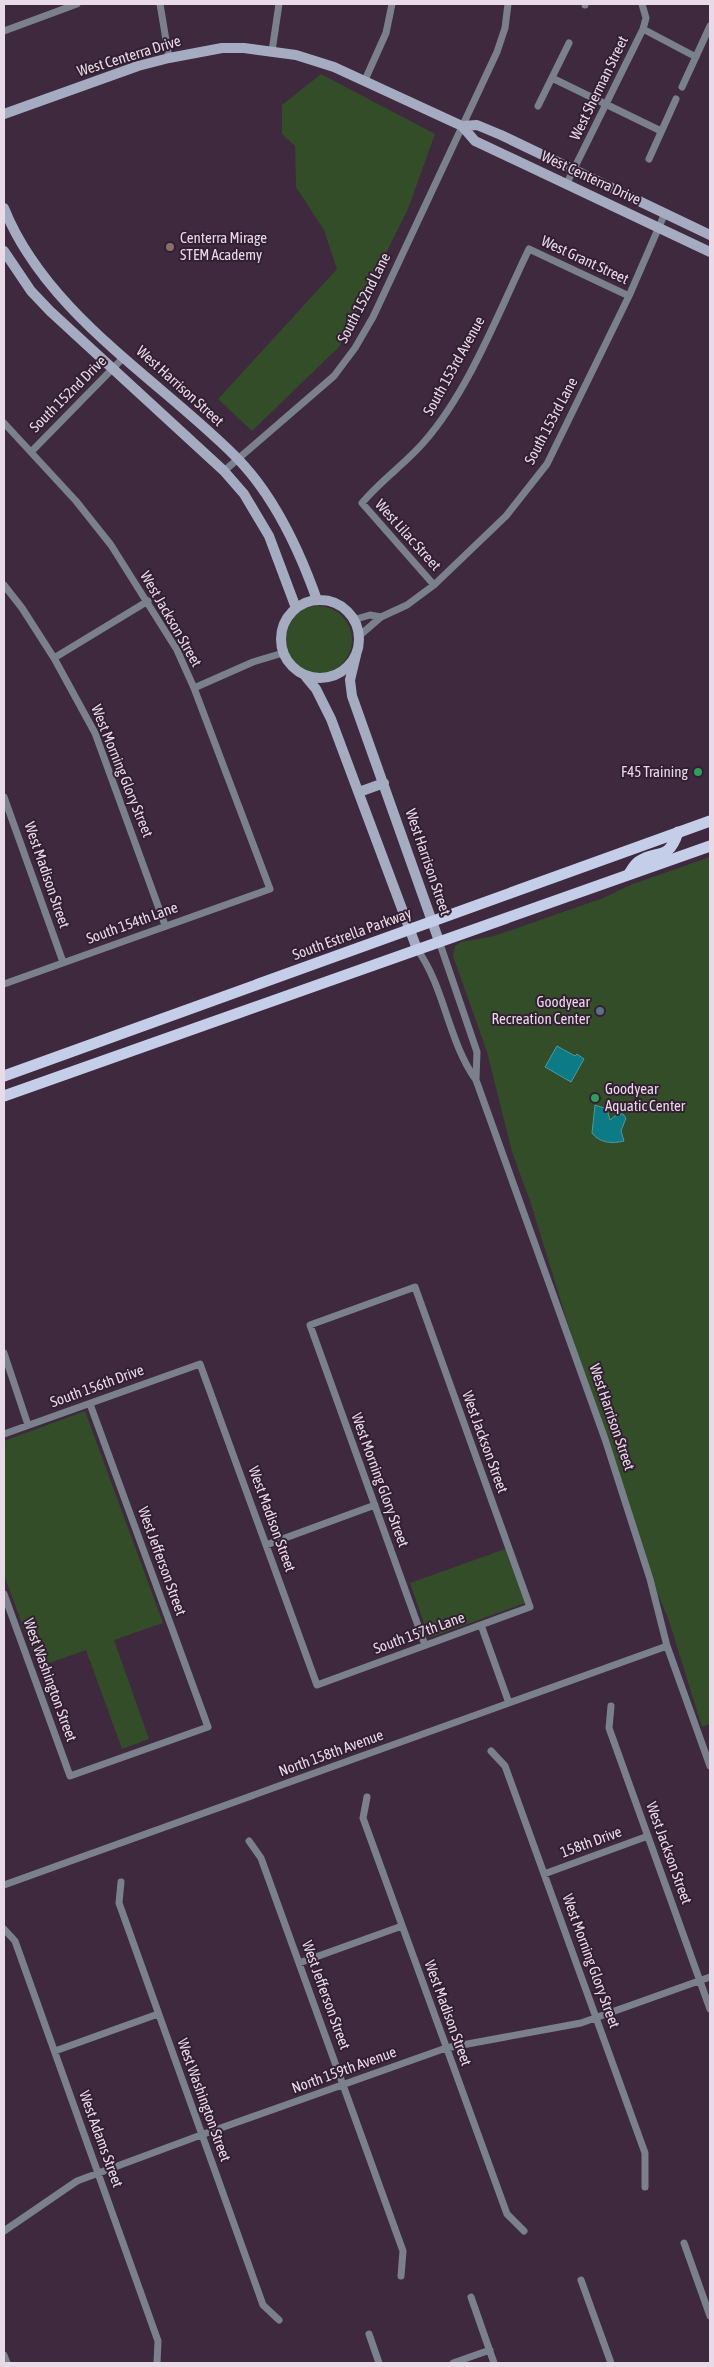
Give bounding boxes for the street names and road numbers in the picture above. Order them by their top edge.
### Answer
street label: West Centerra Drive [75,32,183,79]
street label: West Sherman Street [566,33,631,143]
street label: West Centerra Drive [539,147,644,208]
street label: West Grant Street [539,232,632,287]
street label: South 152nd Lane [334,250,394,346]
street label: South 153rd Avenue [419,313,488,418]
street label: West Harrison Street [133,342,227,429]
street label: South 152nd Drive [26,352,109,435]
street label: South 153rd Lane [521,374,581,467]
street label: West Lilac Street [372,496,445,574]
street label: West Jackson Street [137,568,206,670]
street label: West Morning Glory Street [88,702,157,840]
street label: West Harrison Street [402,806,455,917]
street label: West Madison Street [21,820,74,930]
street label: South 154th Lane [84,898,180,947]
street label: South Estrella Parkway [290,904,414,963]
street label: South 156th Drive [48,1361,146,1410]
street label: West Harrison Street [586,1361,639,1472]
street label: West Jackson Street [459,1388,512,1495]
street label: West Morning Glory Street [348,1411,413,1549]
street label: West Madison Street [245,1464,299,1574]
street label: West Jefferson Street [135,1504,190,1618]
street label: South 157th Lane [371,1608,467,1657]
street label: West Washington Street [20,1616,81,1744]
street label: North 158th Avenue [276,1726,386,1779]
street label: West Jackson Street [643,1799,696,1906]
street label: 158th Drive [558,1823,624,1860]
street label: West Morning Glory Street [559,1892,624,2030]
street label: West Jefferson Street [299,1938,354,2052]
street label: West Madison Street [421,1958,475,2068]
street label: West Washington Street [174,2036,235,2164]
street label: North 159th Avenue [289,2043,399,2096]
street label: West Adams Street [76,2088,127,2189]

